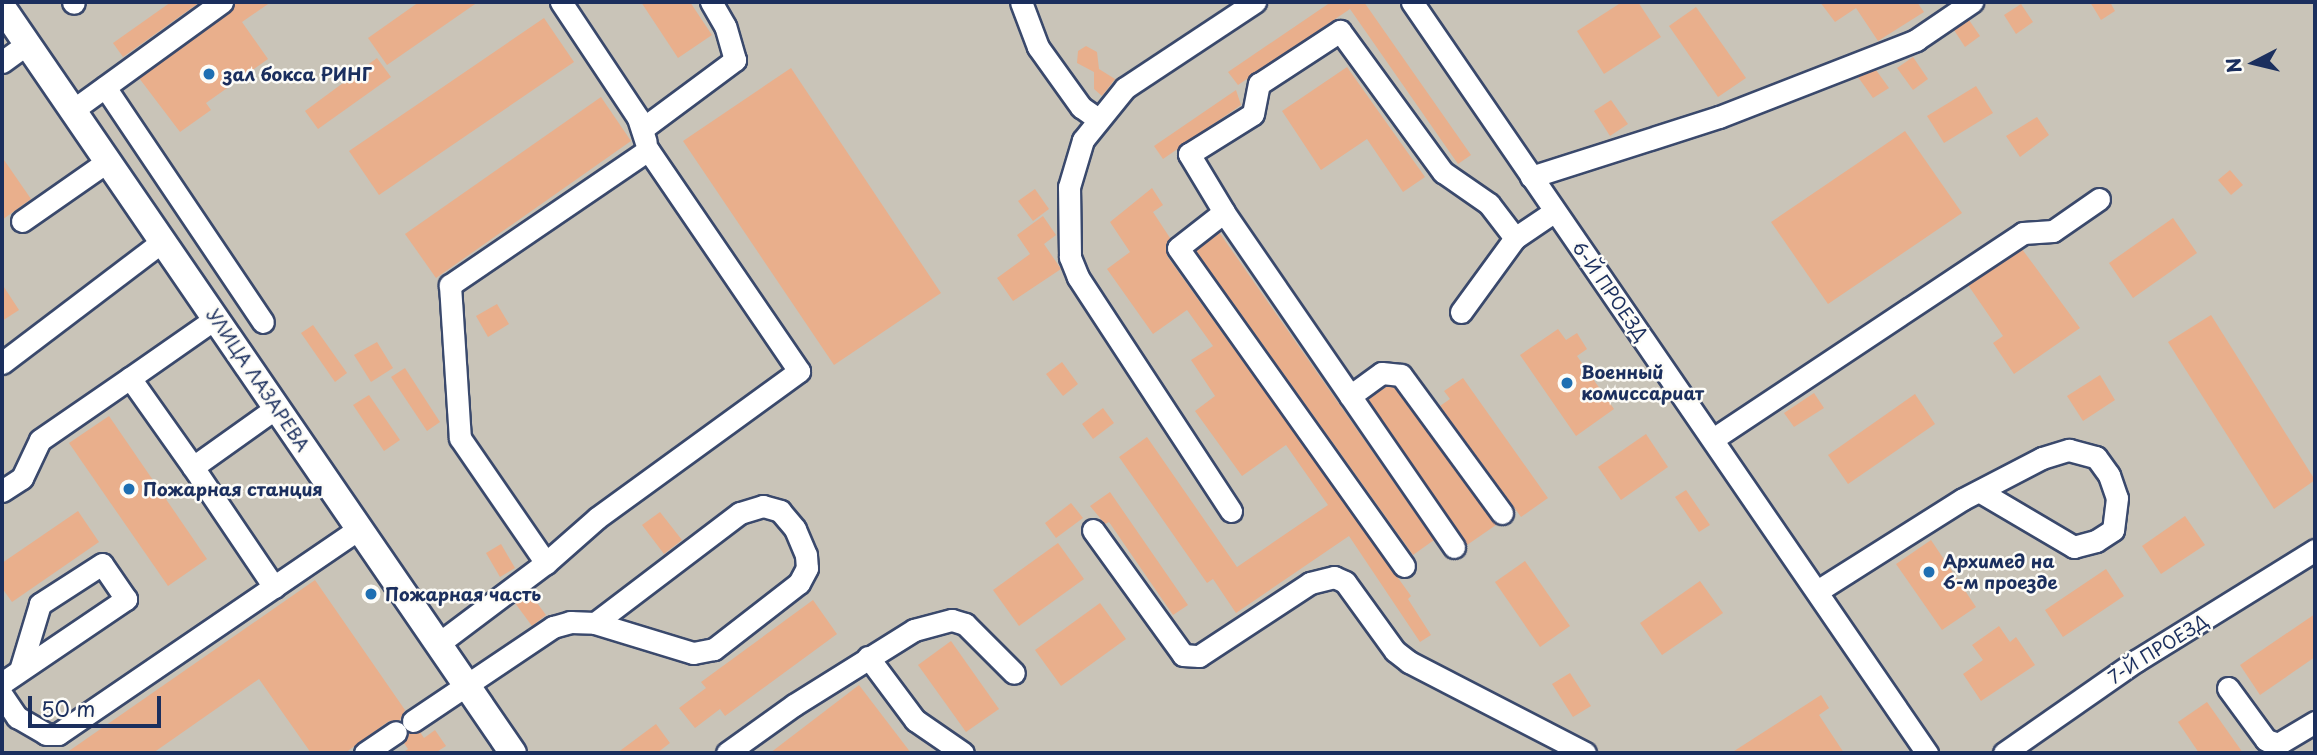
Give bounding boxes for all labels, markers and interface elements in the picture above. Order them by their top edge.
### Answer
north arrow [2219,28,2289,98]
text: N [2218,56,2248,75]
place label: зал бокса РИНГ [223,63,373,85]
marker: зал бокса РИНГ [201,66,217,82]
street label: 6-Й ПРОЕЗД [1568,237,1652,345]
street label: УЛИЦА ЛАЗАРЕВА [202,304,314,456]
place label: Военный комиссариат [1581,362,1704,404]
marker: Военный комиссариат [1559,375,1575,391]
place label: Пожарная станция [143,478,323,500]
marker: Пожарная станция [121,481,137,497]
place label: Архимед на 6-м проезде [1943,551,2058,594]
marker: Архимед на 6-м проезде [1921,564,1937,580]
place label: Пожарная часть [385,583,541,605]
marker: Пожарная часть [363,586,379,602]
street label: 7-Й ПРОЕЗД [2104,610,2212,688]
scale bar [32,682,164,726]
text: 50 m [41,692,95,724]

